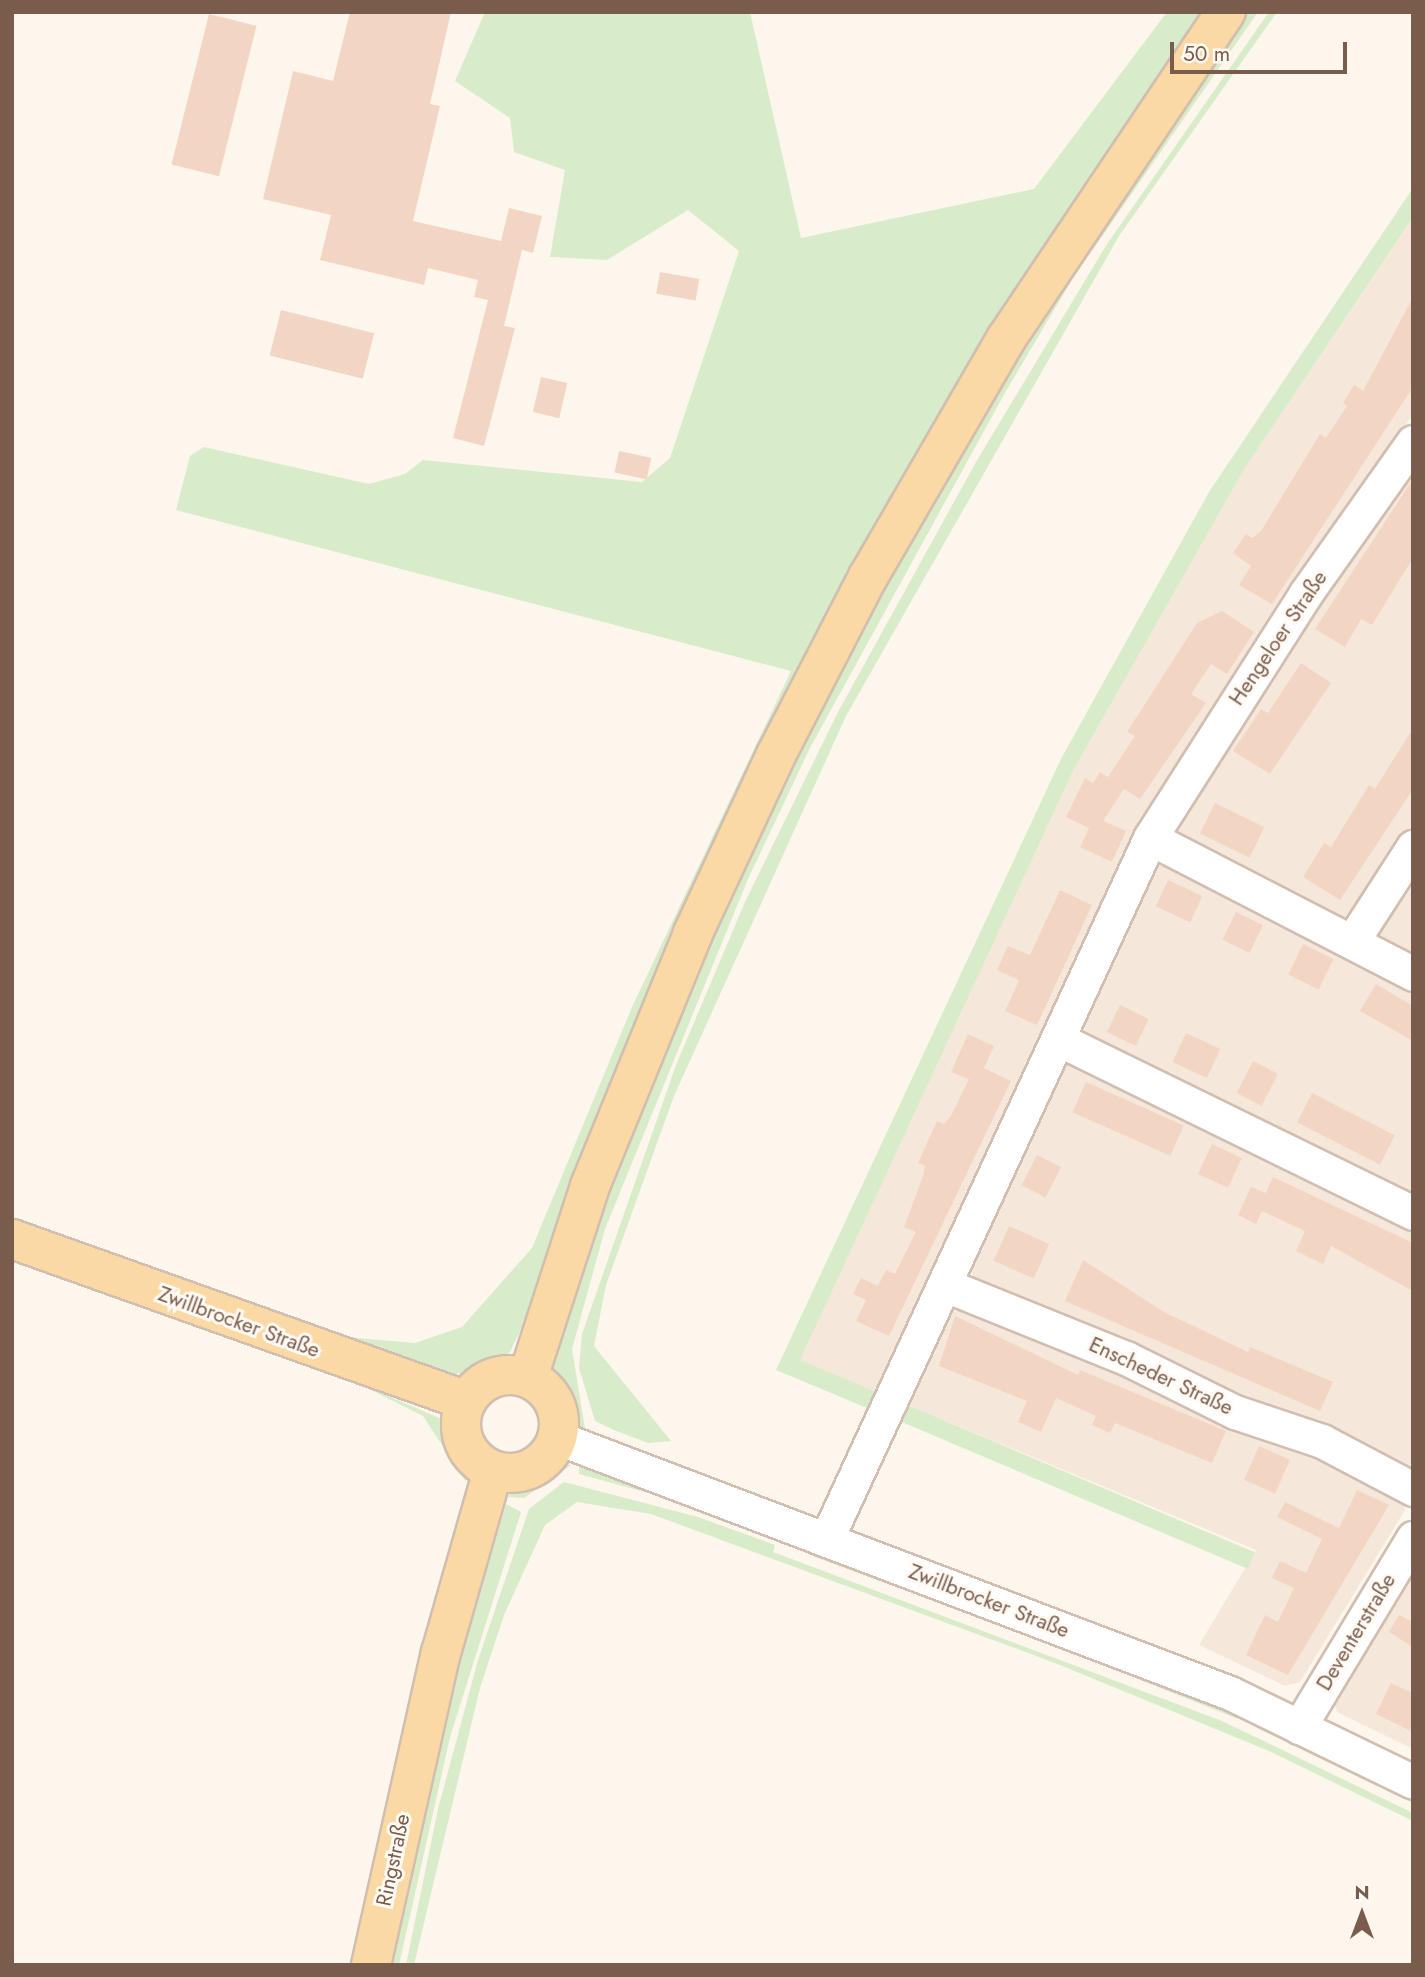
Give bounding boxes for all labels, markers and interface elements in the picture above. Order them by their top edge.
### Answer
scale bar [1173,28,1350,72]
text: 50 m [1183,39,1230,69]
street label: Hengeloer Straße [1224,566,1332,710]
street label: Zwillbrocker Straße [155,1281,323,1363]
street label: Enscheder Straße [1085,1332,1237,1420]
street label: Zwillbrocker Straße [905,1559,1073,1643]
street label: Deventerstraße [1311,1569,1401,1695]
street label: Ringstraße [371,1812,415,1908]
north arrow [1327,1879,1397,1949]
text: N [1354,1879,1370,1906]

